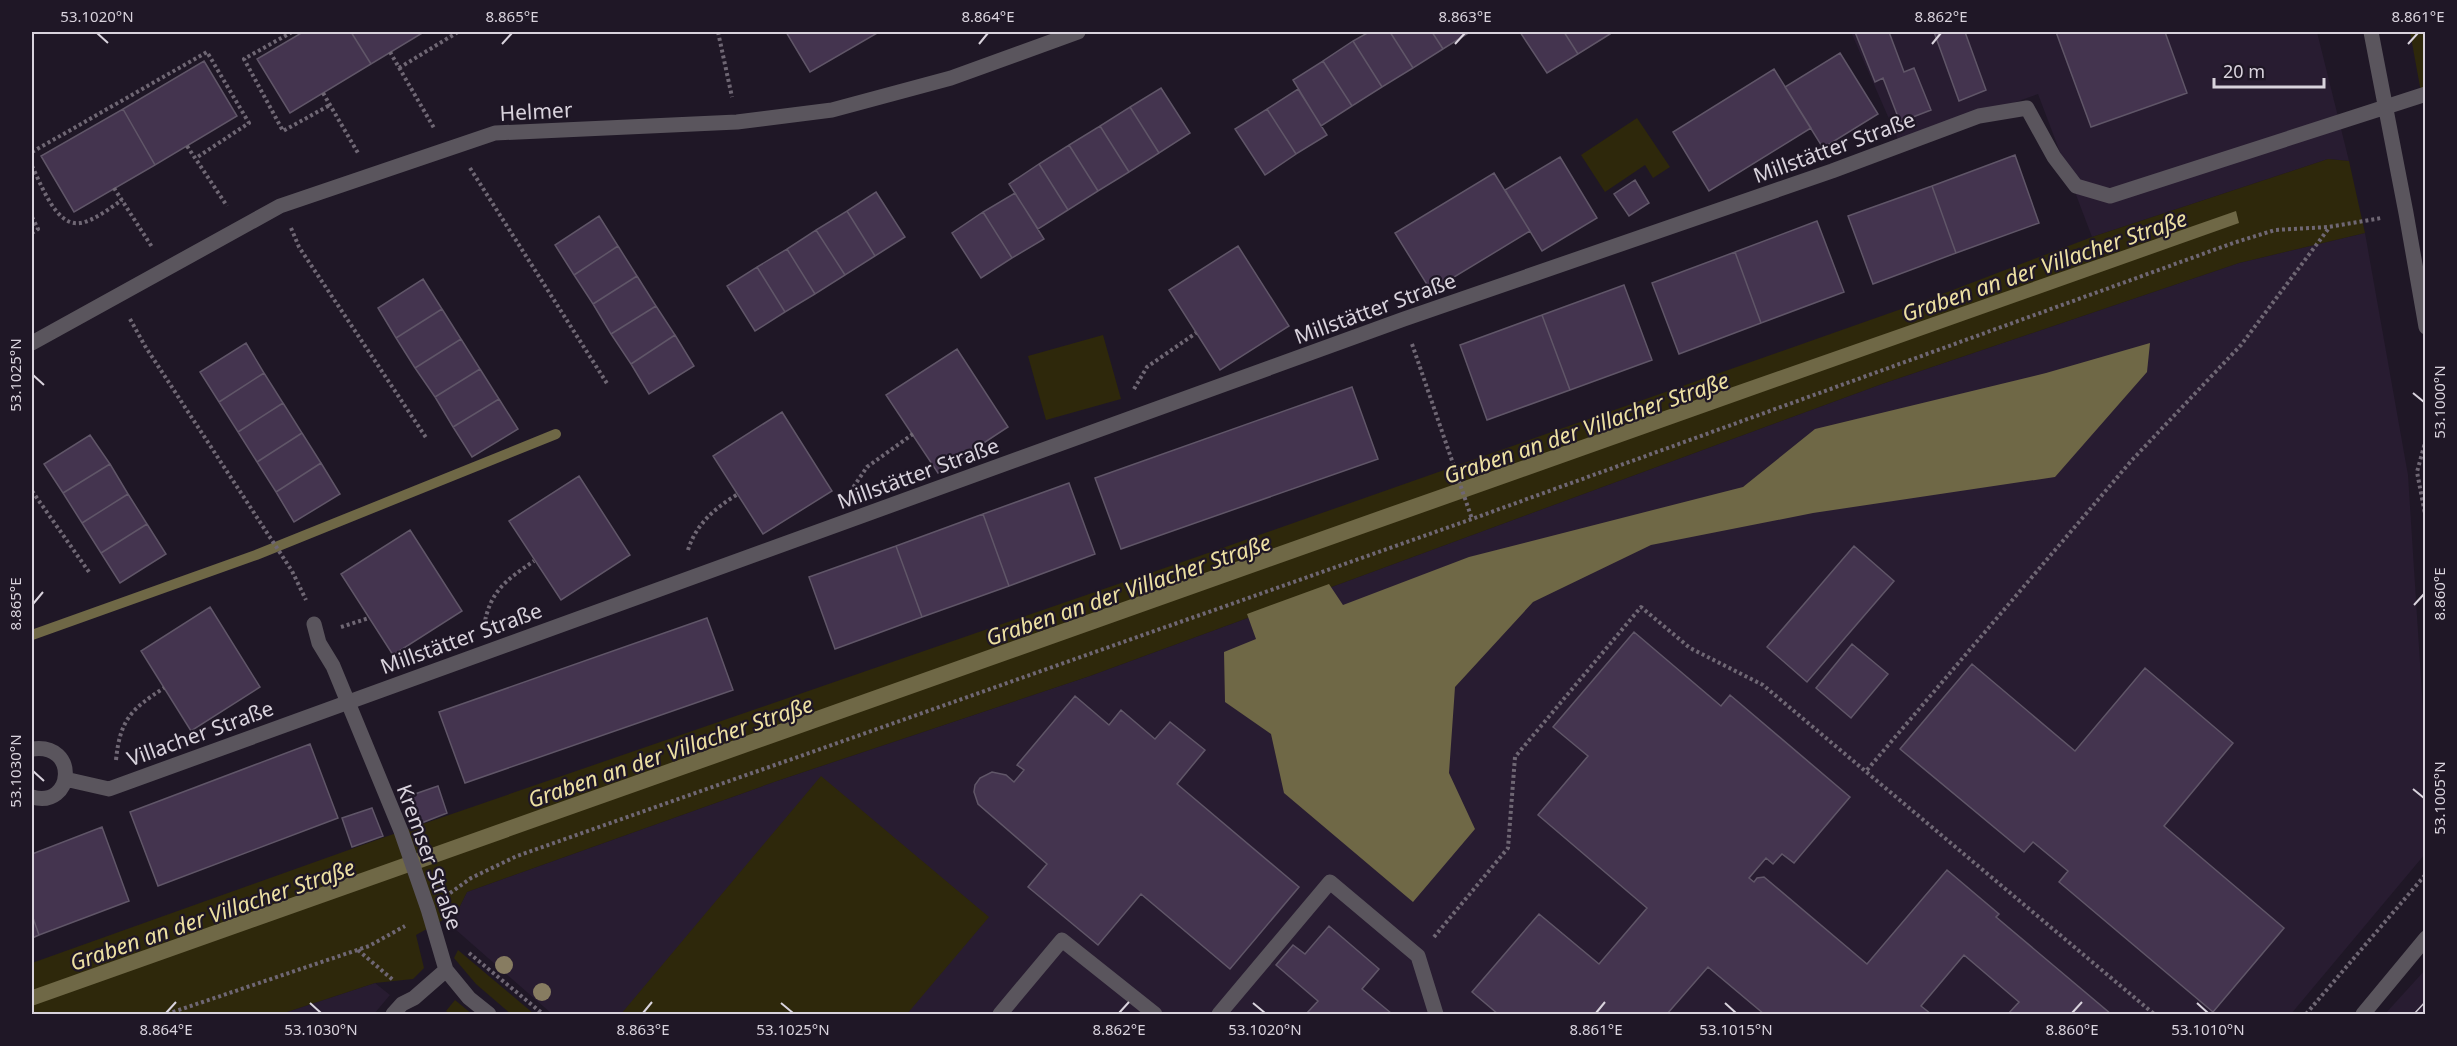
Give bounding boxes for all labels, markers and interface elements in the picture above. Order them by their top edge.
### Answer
text: 53.1020°N [60,6,134,26]
text: 8.865°E [485,6,539,26]
text: 8.864°E [961,6,1015,26]
text: 8.863°E [1438,6,1492,26]
text: 8.862°E [1914,6,1968,26]
text: 8.861°E [2391,6,2445,26]
scale bar [2214,51,2324,89]
text: 20 m [2223,59,2265,83]
street label: Helmer [499,95,573,127]
street label: Millstätter Straße [1749,105,1919,189]
water label: Graben an der Villacher Straße [1897,202,2191,328]
street label: Millstätter Straße [1290,266,1460,350]
text: 53.1025°N [5,338,25,412]
water label: Graben an der Villacher Straße [1439,364,1733,490]
text: 53.1000°N [2429,365,2449,439]
street label: Millstätter Straße [833,431,1003,515]
water label: Graben an der Villacher Straße [981,526,1275,652]
text: 8.860°E [2429,567,2449,621]
text: 8.865°E [5,577,25,631]
street label: Millstätter Straße [376,596,546,680]
water label: Graben an der Villacher Straße [523,688,817,814]
street label: Villacher Straße [123,694,277,772]
text: 53.1030°N [5,734,25,808]
text: 53.1005°N [2429,761,2449,835]
street label: Kremser Straße [391,780,469,934]
water label: Graben an der Villacher Straße [65,851,359,977]
text: 8.864°E [139,1019,193,1039]
text: 53.1030°N [284,1019,358,1039]
text: 8.863°E [616,1019,670,1039]
text: 53.1025°N [756,1019,830,1039]
text: 8.862°E [1092,1019,1146,1039]
text: 53.1020°N [1228,1019,1302,1039]
text: 8.861°E [1569,1019,1623,1039]
text: 53.1015°N [1699,1019,1773,1039]
text: 8.860°E [2045,1019,2099,1039]
text: 53.1010°N [2171,1019,2245,1039]

